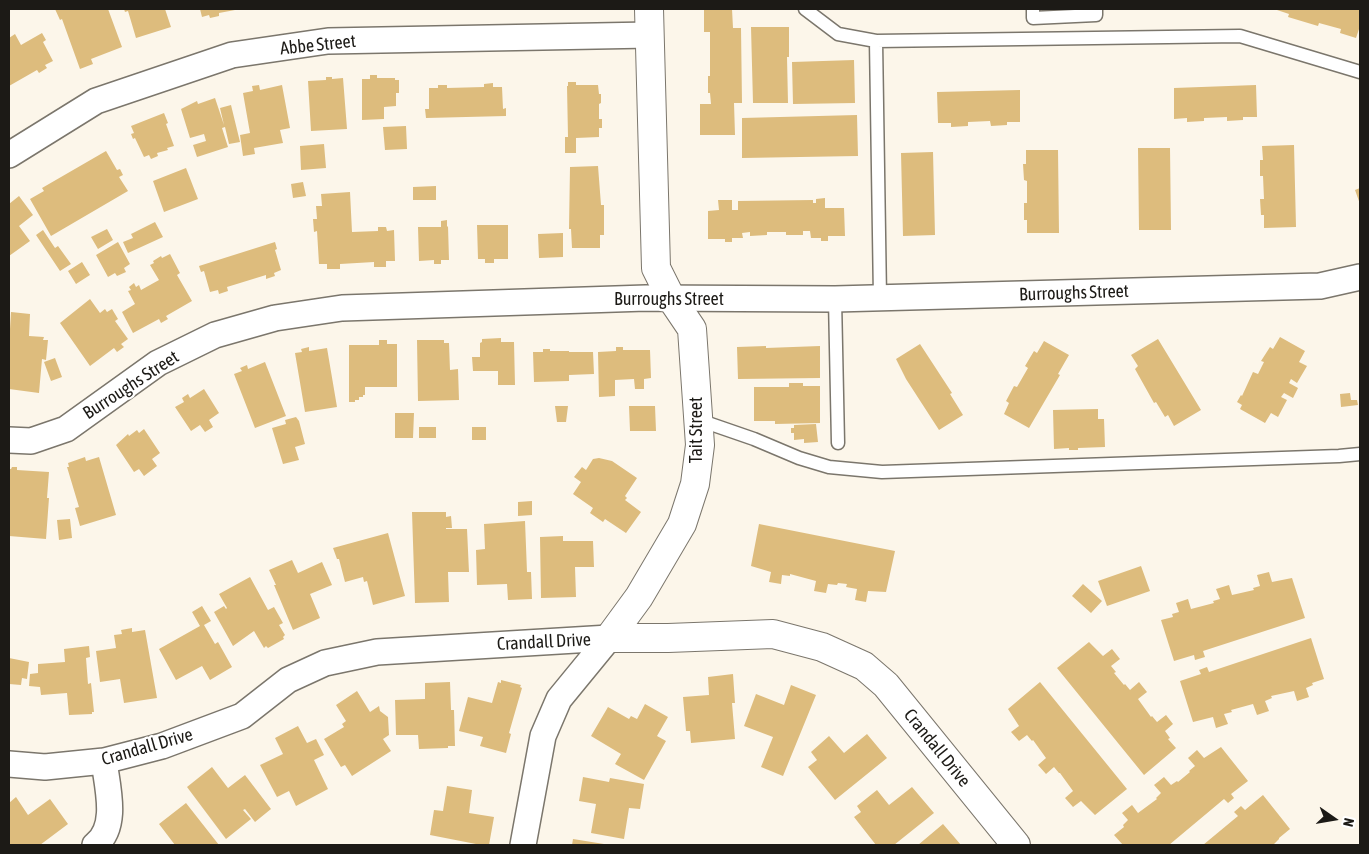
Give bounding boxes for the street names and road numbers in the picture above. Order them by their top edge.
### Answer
street label: Abbe Street [279,30,357,60]
street label: Burroughs Street [1019,280,1129,306]
street label: Burroughs Street [614,288,724,310]
street label: Burroughs Street [79,346,183,424]
street label: Tait Street [685,397,707,463]
street label: Crandall Drive [497,629,591,655]
street label: Crandall Drive [899,705,975,791]
street label: Crandall Drive [99,724,195,770]

